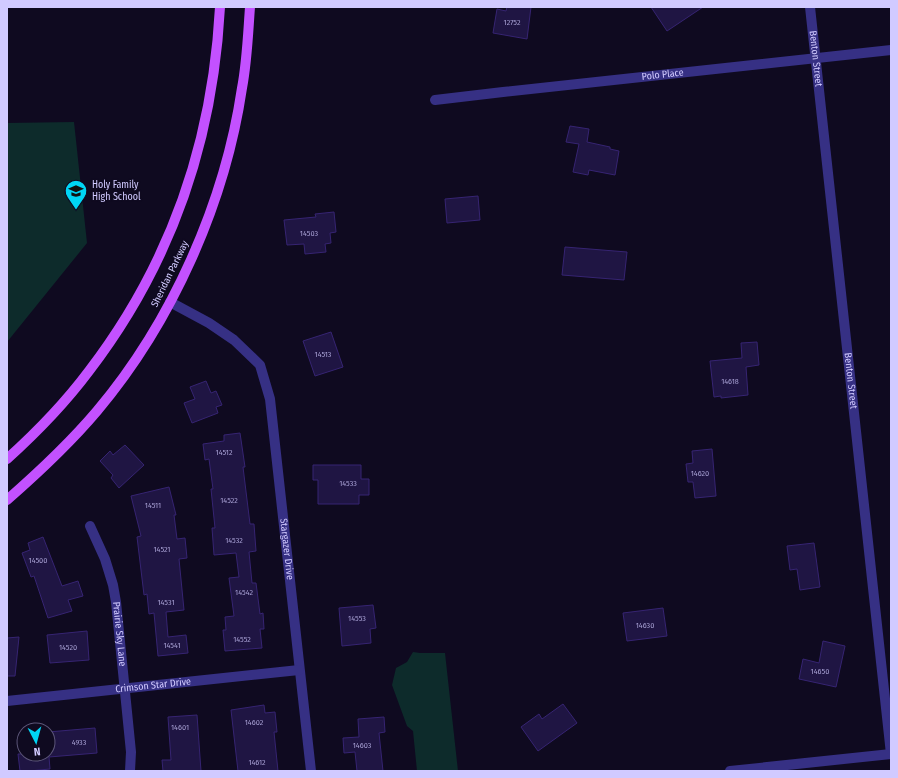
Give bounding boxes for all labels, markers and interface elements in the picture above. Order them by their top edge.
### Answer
house number: 12752 [504,18,521,27]
street label: Benton Street [807,30,825,88]
street label: Polo Place [641,66,684,83]
school or university icon: Holy Family High School [63,178,89,211]
place label: Holy Family High School [92,179,141,203]
house number: 14503 [300,229,319,238]
street label: Sheridan Parkway [149,238,192,309]
house number: 14513 [315,350,332,359]
street label: Benton Street [842,352,860,410]
house number: 14618 [721,377,739,386]
house number: 14512 [216,448,233,457]
house number: 14620 [691,469,709,478]
house number: 14533 [339,479,357,488]
house number: 14522 [220,496,238,505]
house number: 14511 [145,501,161,510]
street label: Stargazer Drive [277,518,296,580]
house number: 14532 [225,536,243,545]
house number: 14521 [154,545,170,554]
house number: 14500 [29,556,47,565]
house number: 14542 [235,588,253,597]
house number: 14531 [157,598,175,607]
street label: Prairie Sky Lane [110,601,128,667]
house number: 14553 [348,614,366,623]
house number: 14630 [636,621,654,630]
house number: 14552 [233,635,251,644]
house number: 14541 [163,641,181,650]
house number: 14520 [59,643,77,652]
house number: 14650 [811,667,829,676]
street label: Crimson Star Drive [115,675,192,695]
house number: 14602 [245,718,264,727]
north arrow [16,722,56,762]
house number: 14601 [171,723,189,732]
house number: 4933 [72,738,87,747]
house number: 14603 [353,741,372,750]
text: N [33,745,41,758]
house number: 14612 [248,758,266,767]

